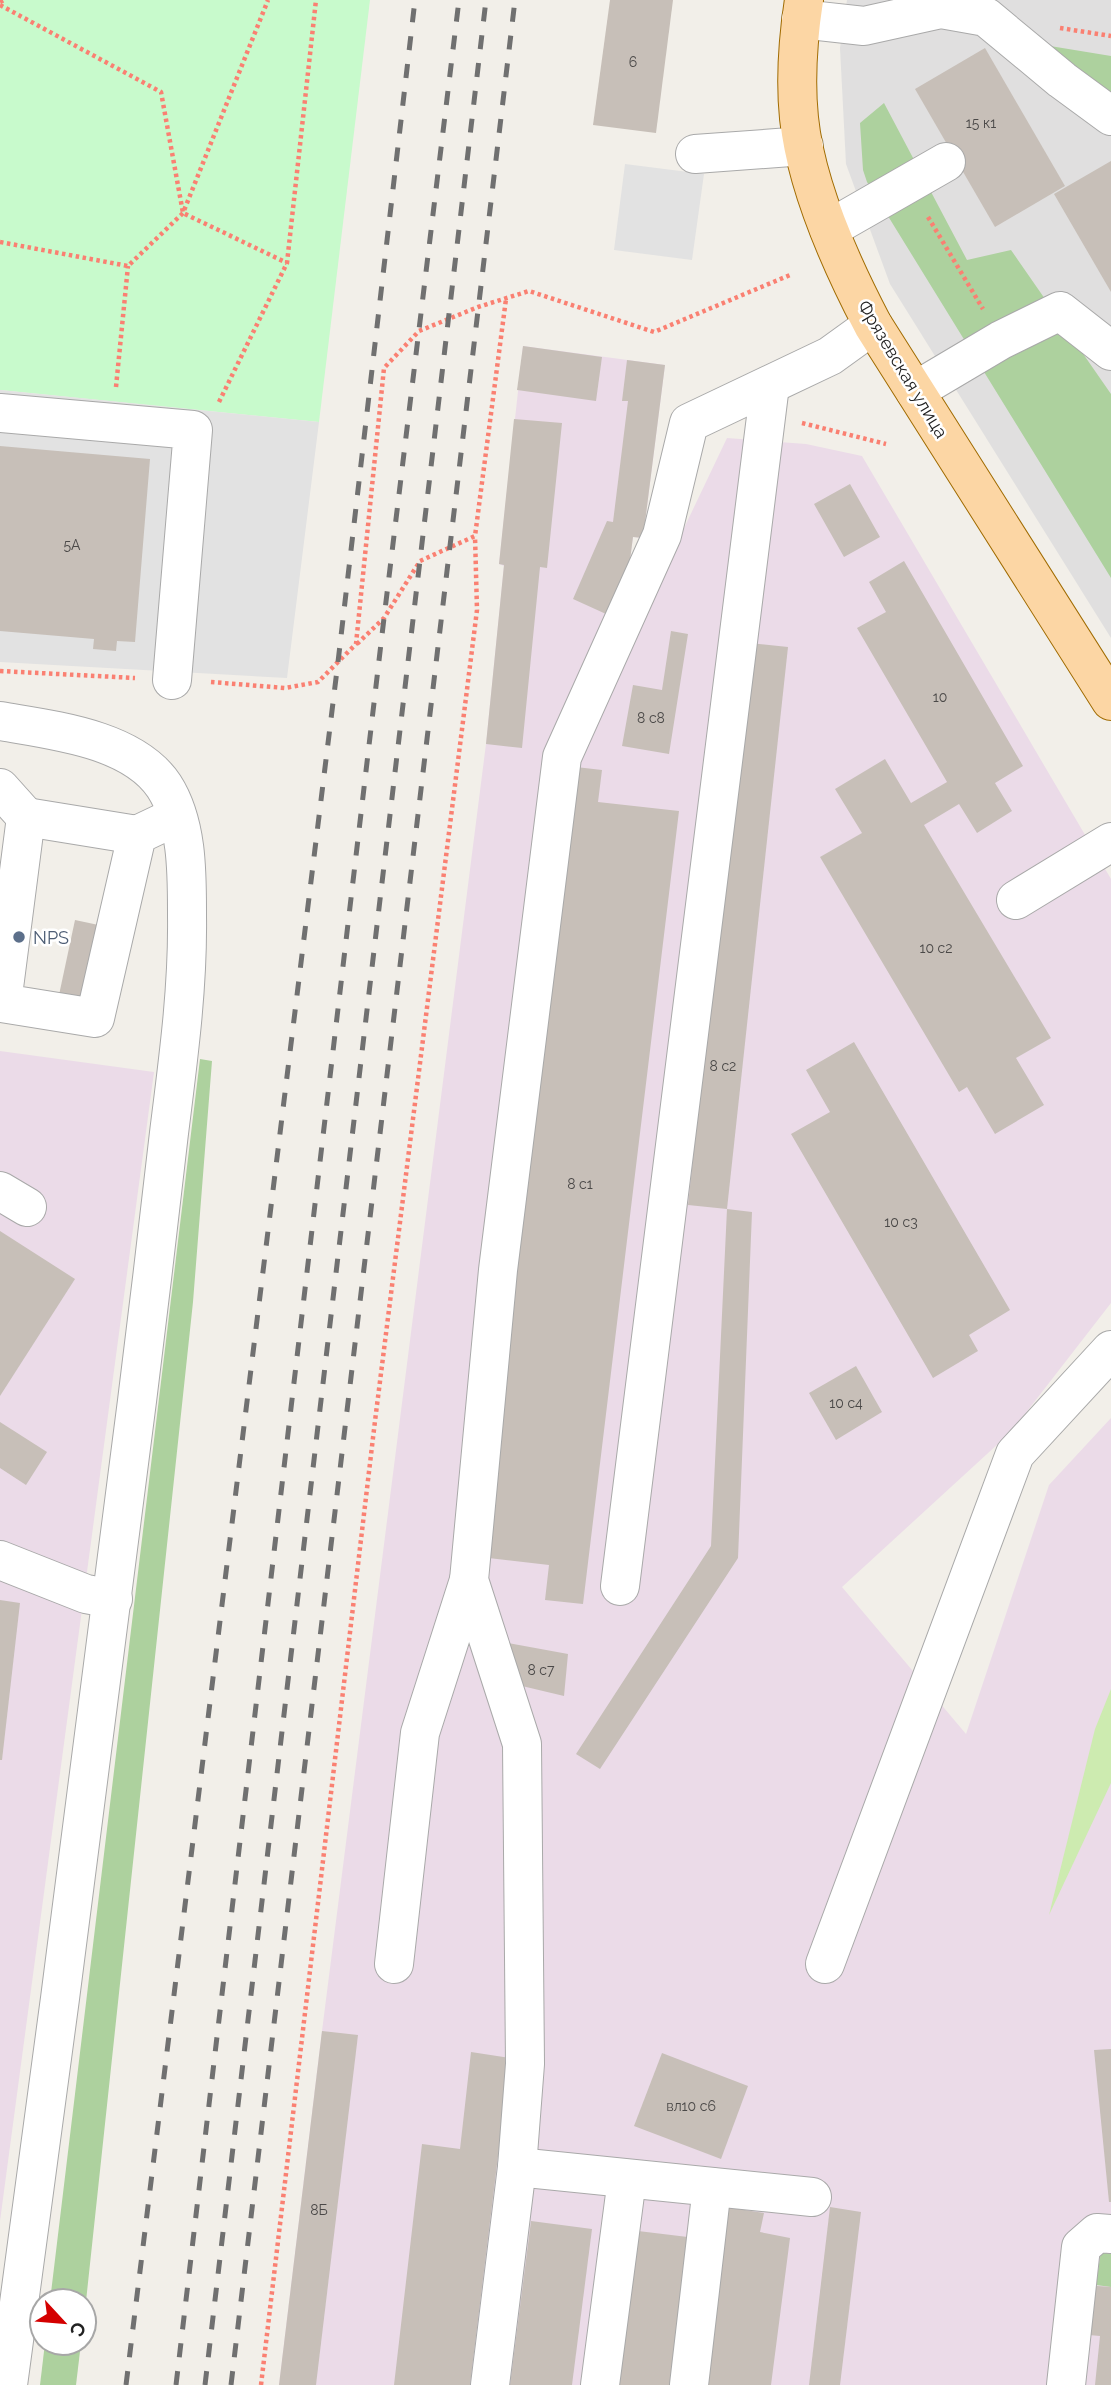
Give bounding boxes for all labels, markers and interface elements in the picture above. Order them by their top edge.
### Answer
house number: 6 [629,54,637,70]
house number: 15 к1 [966,115,996,131]
street label: Фрязевская улица [854,296,952,442]
house number: 5А [63,537,81,553]
house number: 10 [933,689,947,705]
house number: 8 c8 [637,710,665,726]
place label: NPS [33,927,69,948]
marker: NPS [11,929,27,945]
house number: 10 с2 [919,940,953,956]
house number: 8 c2 [710,1058,736,1074]
house number: 8 c1 [567,1176,593,1192]
house number: 10 с3 [884,1214,918,1230]
house number: 10 с4 [829,1395,863,1411]
house number: 8 c7 [527,1662,555,1678]
house number: вл10 с6 [666,2098,716,2114]
house number: 8Б [310,2202,328,2218]
north arrow [28,2287,98,2357]
text: С [66,2319,91,2340]

